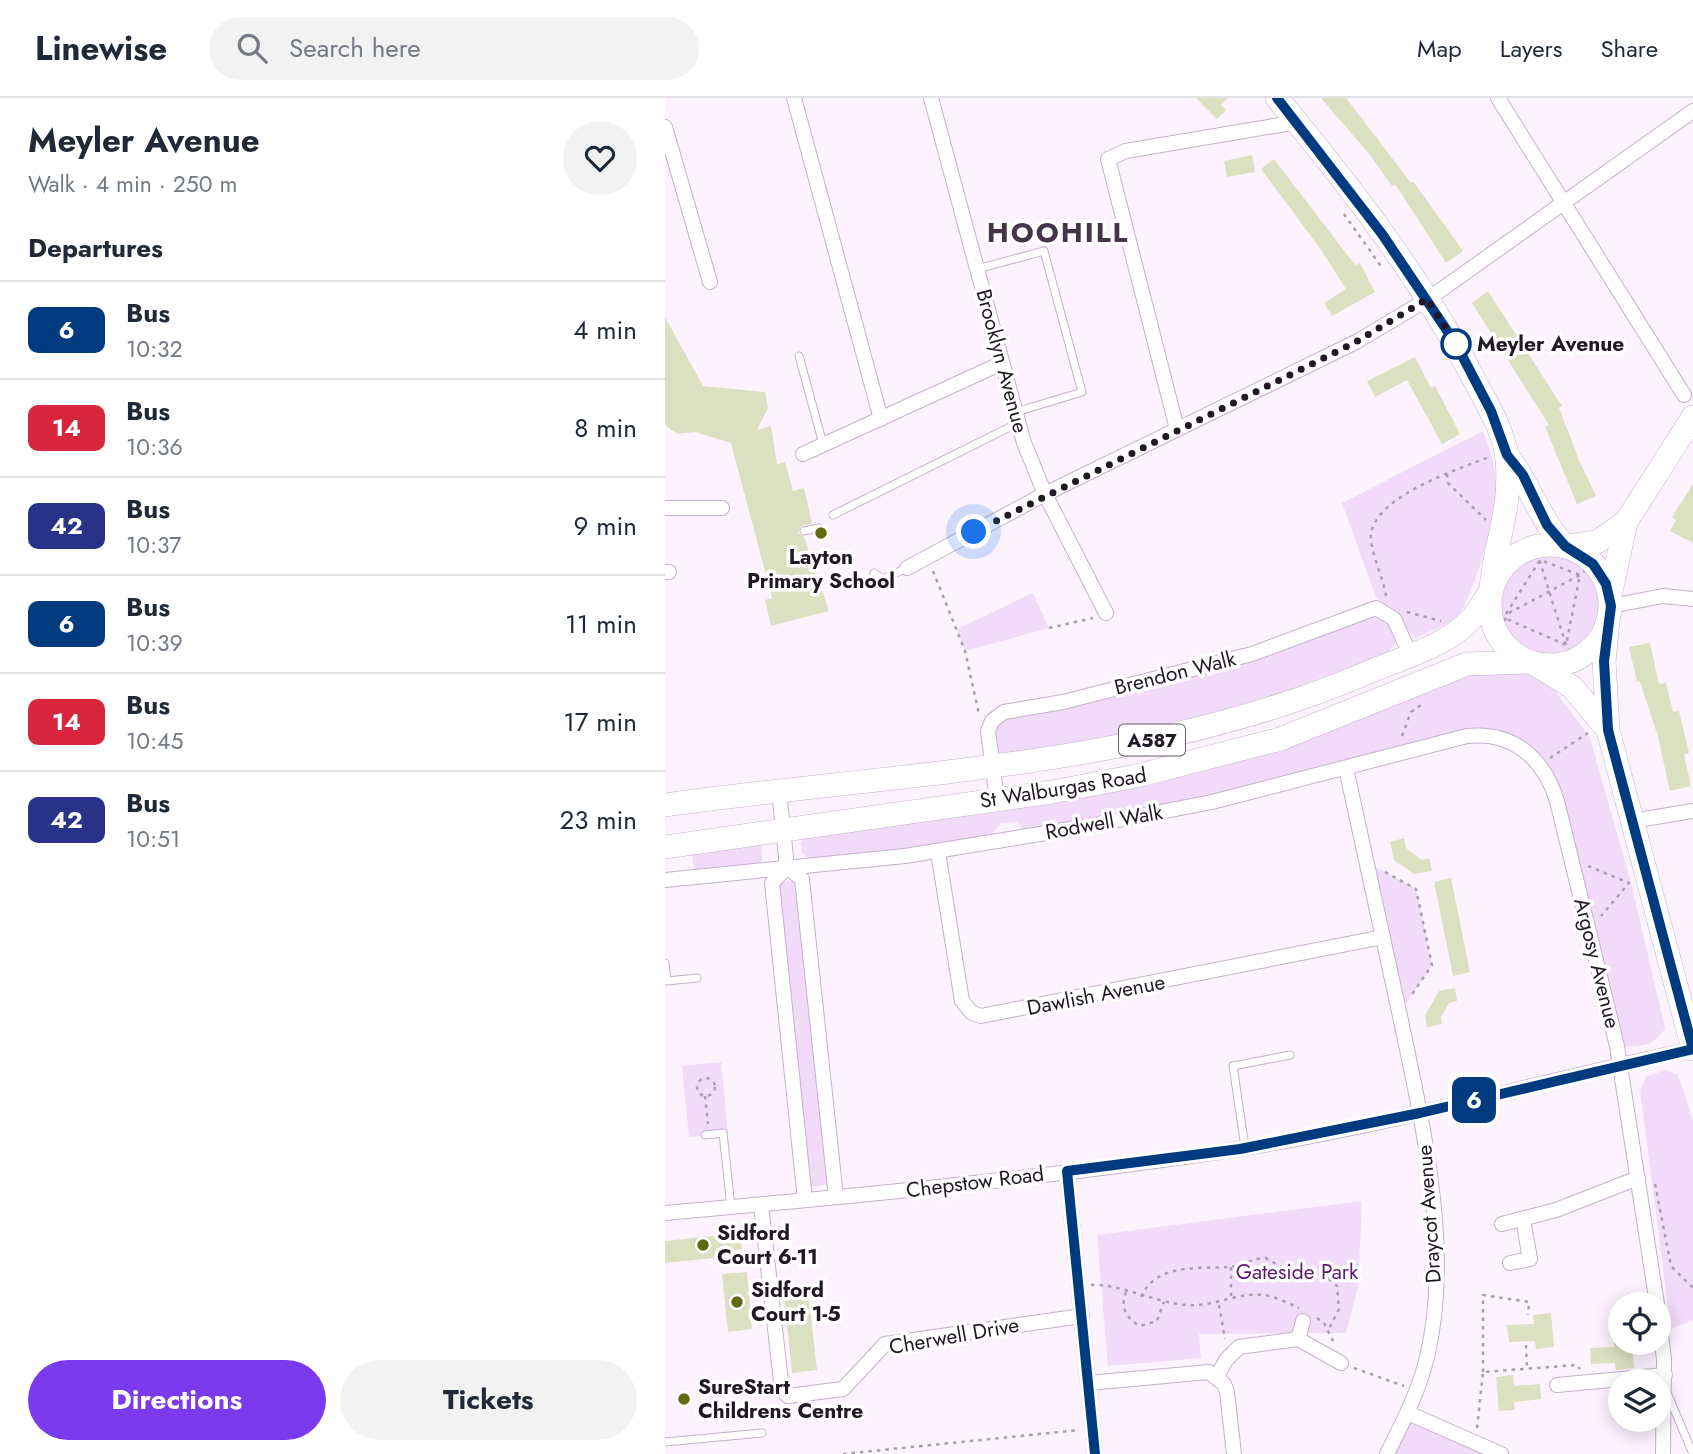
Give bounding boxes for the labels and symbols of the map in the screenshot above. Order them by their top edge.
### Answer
district label: HOOHILL [987,212,1129,253]
street label: Brooklyn Avenue [968,286,1036,436]
marker: Meyler Avenue [1441,329,1471,359]
place label: Meyler Avenue [1477,329,1624,359]
your location [956,514,991,549]
marker: Layton Primary School [813,525,829,541]
place label: Layton Primary School [747,542,895,596]
street label: Brendon Walk [1111,643,1240,703]
road number: A587 [1119,724,1185,755]
street label: St Walburgas Road [977,760,1149,816]
street label: Rodwell Walk [1043,797,1166,847]
street label: Argosy Avenue [1566,895,1628,1032]
street label: Dawlish Avenue [1024,967,1168,1023]
line badge: 6 [1451,1077,1497,1123]
street label: Draycot Avenue [1409,1144,1449,1284]
street label: Chepstow Road [904,1159,1046,1205]
place label: Sidford Court 6-11 [717,1218,818,1272]
marker: Sidford Court 6-11 [695,1237,711,1253]
park label: Gateside Park [1236,1257,1359,1287]
place label: Sidford Court 1-5 [751,1275,841,1329]
marker: Sidford Court 1-5 [729,1294,745,1310]
street label: Cherwell Drive [887,1310,1022,1362]
place label: SureStart Childrens Centre [698,1372,863,1426]
marker: SureStart Childrens Centre [676,1391,692,1407]

